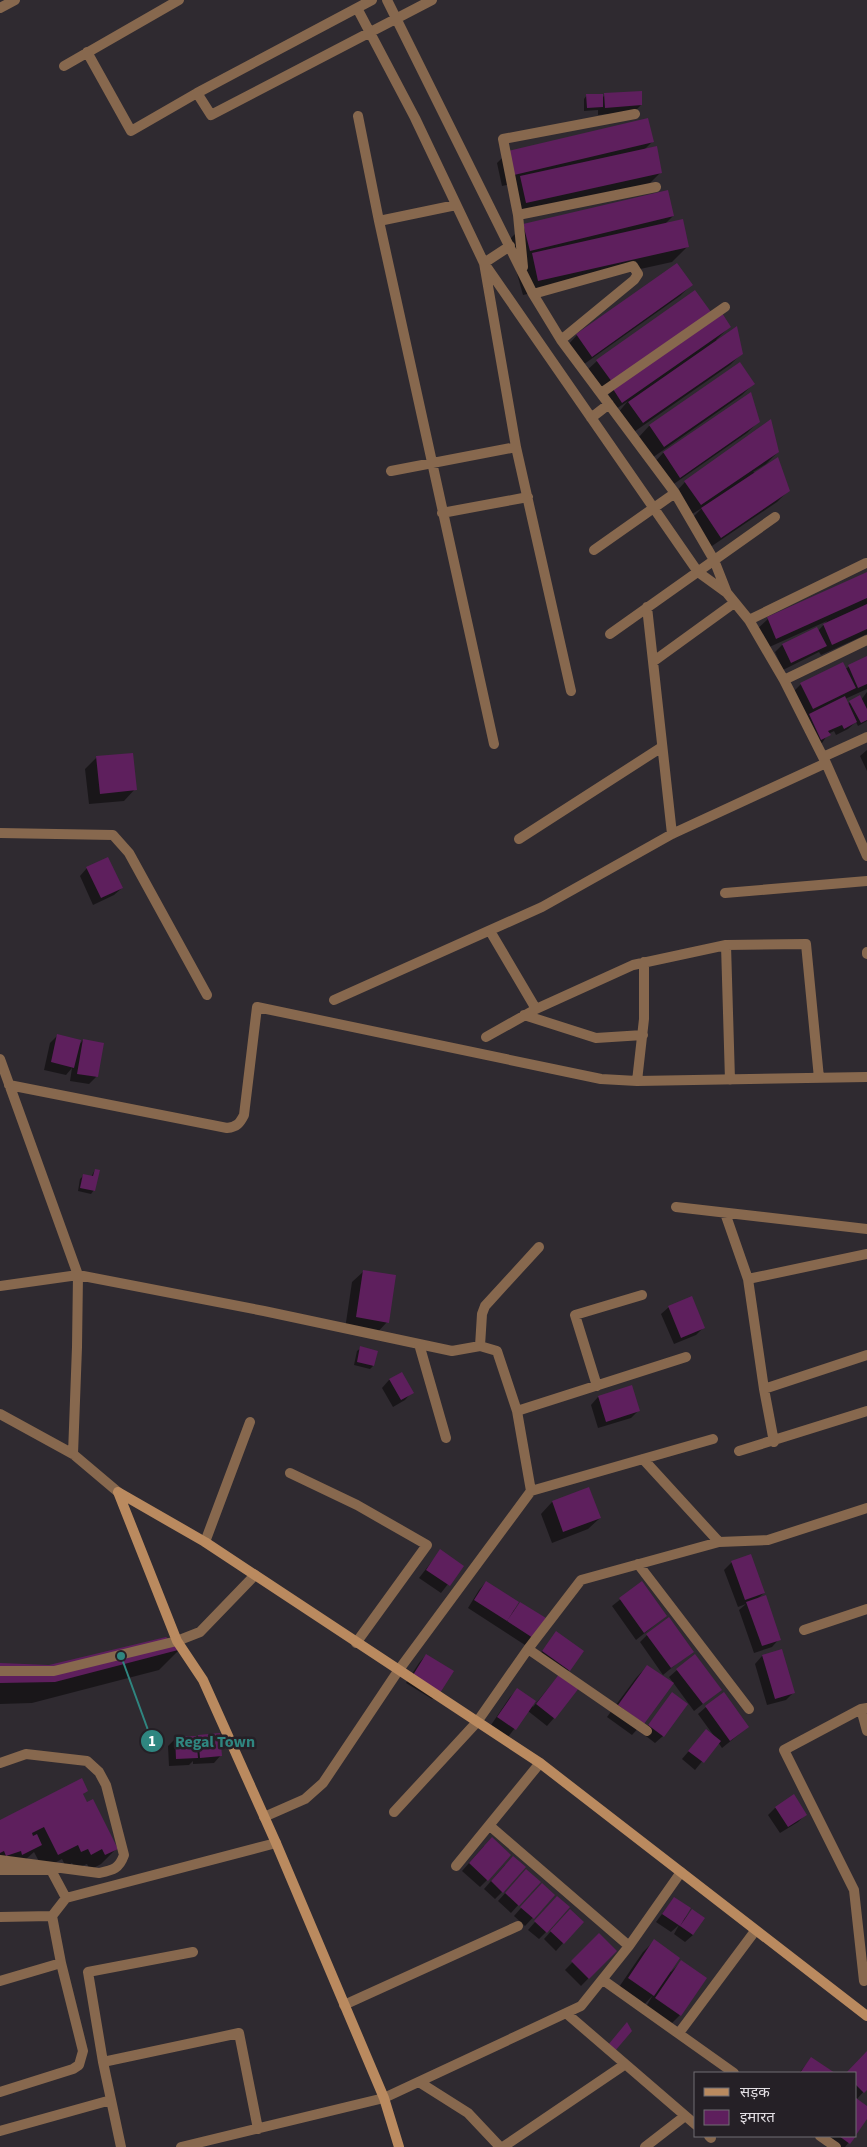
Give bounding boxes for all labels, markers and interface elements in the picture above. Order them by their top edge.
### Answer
callout: Regal Town [139,1725,265,1756]
text: 1 [148,1731,156,1752]
text: Regal Town [175,1731,255,1753]
legend [694,2072,857,2137]
text: सड़क [740,2082,770,2103]
text: इमारत [740,2107,775,2128]

